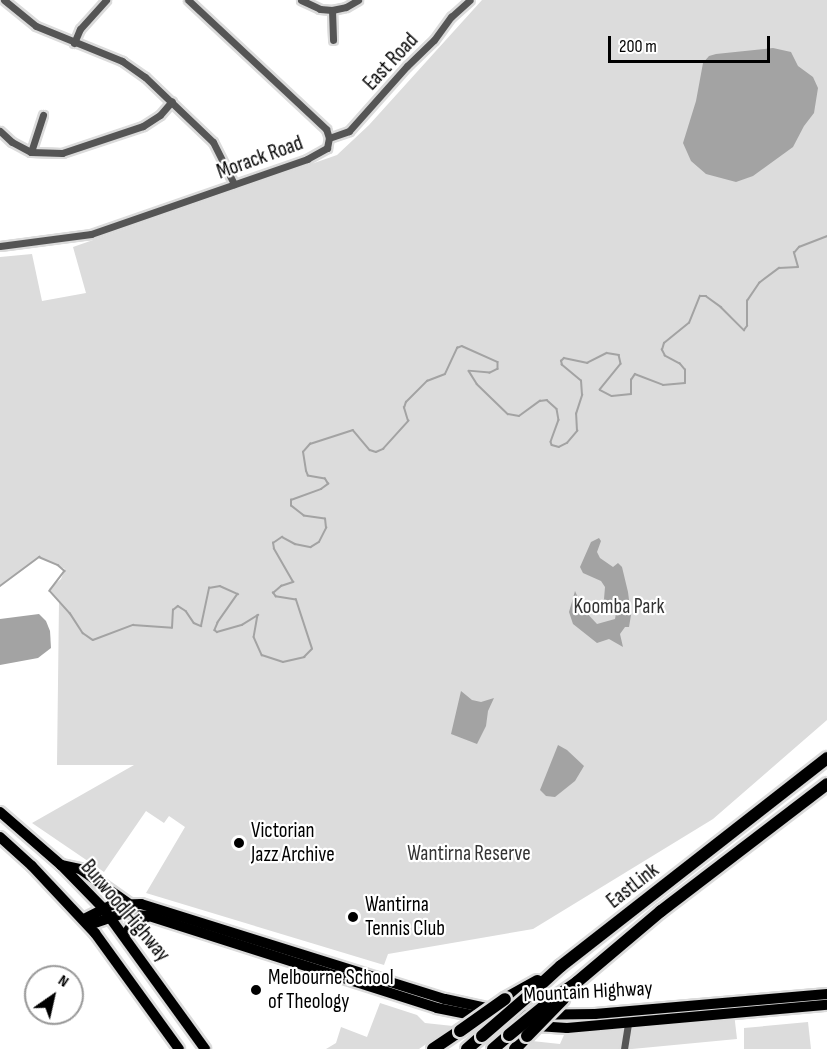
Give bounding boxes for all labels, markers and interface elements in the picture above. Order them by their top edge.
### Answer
scale bar [611,24,773,62]
street label: East Road [358,28,424,96]
text: 200 m [619,36,657,57]
street label: Morack Road [214,131,306,185]
park label: Koomba Park [574,594,664,620]
place label: Victorian Jazz Archive [251,818,335,868]
marker: Victorian Jazz Archive [232,836,246,850]
park label: Wantirna Reserve [407,841,531,867]
street label: Burwood Highway [75,855,175,967]
street label: EastLink [602,858,664,914]
place label: Wantirna Tennis Club [365,892,445,942]
marker: Wantirna Tennis Club [346,910,360,924]
north arrow [24,965,84,1025]
place label: Melbourne School of Theology [268,965,394,1015]
text: N [54,971,72,992]
street label: Mountain Highway [523,976,653,1008]
marker: Melbourne School of Theology [249,983,263,997]

